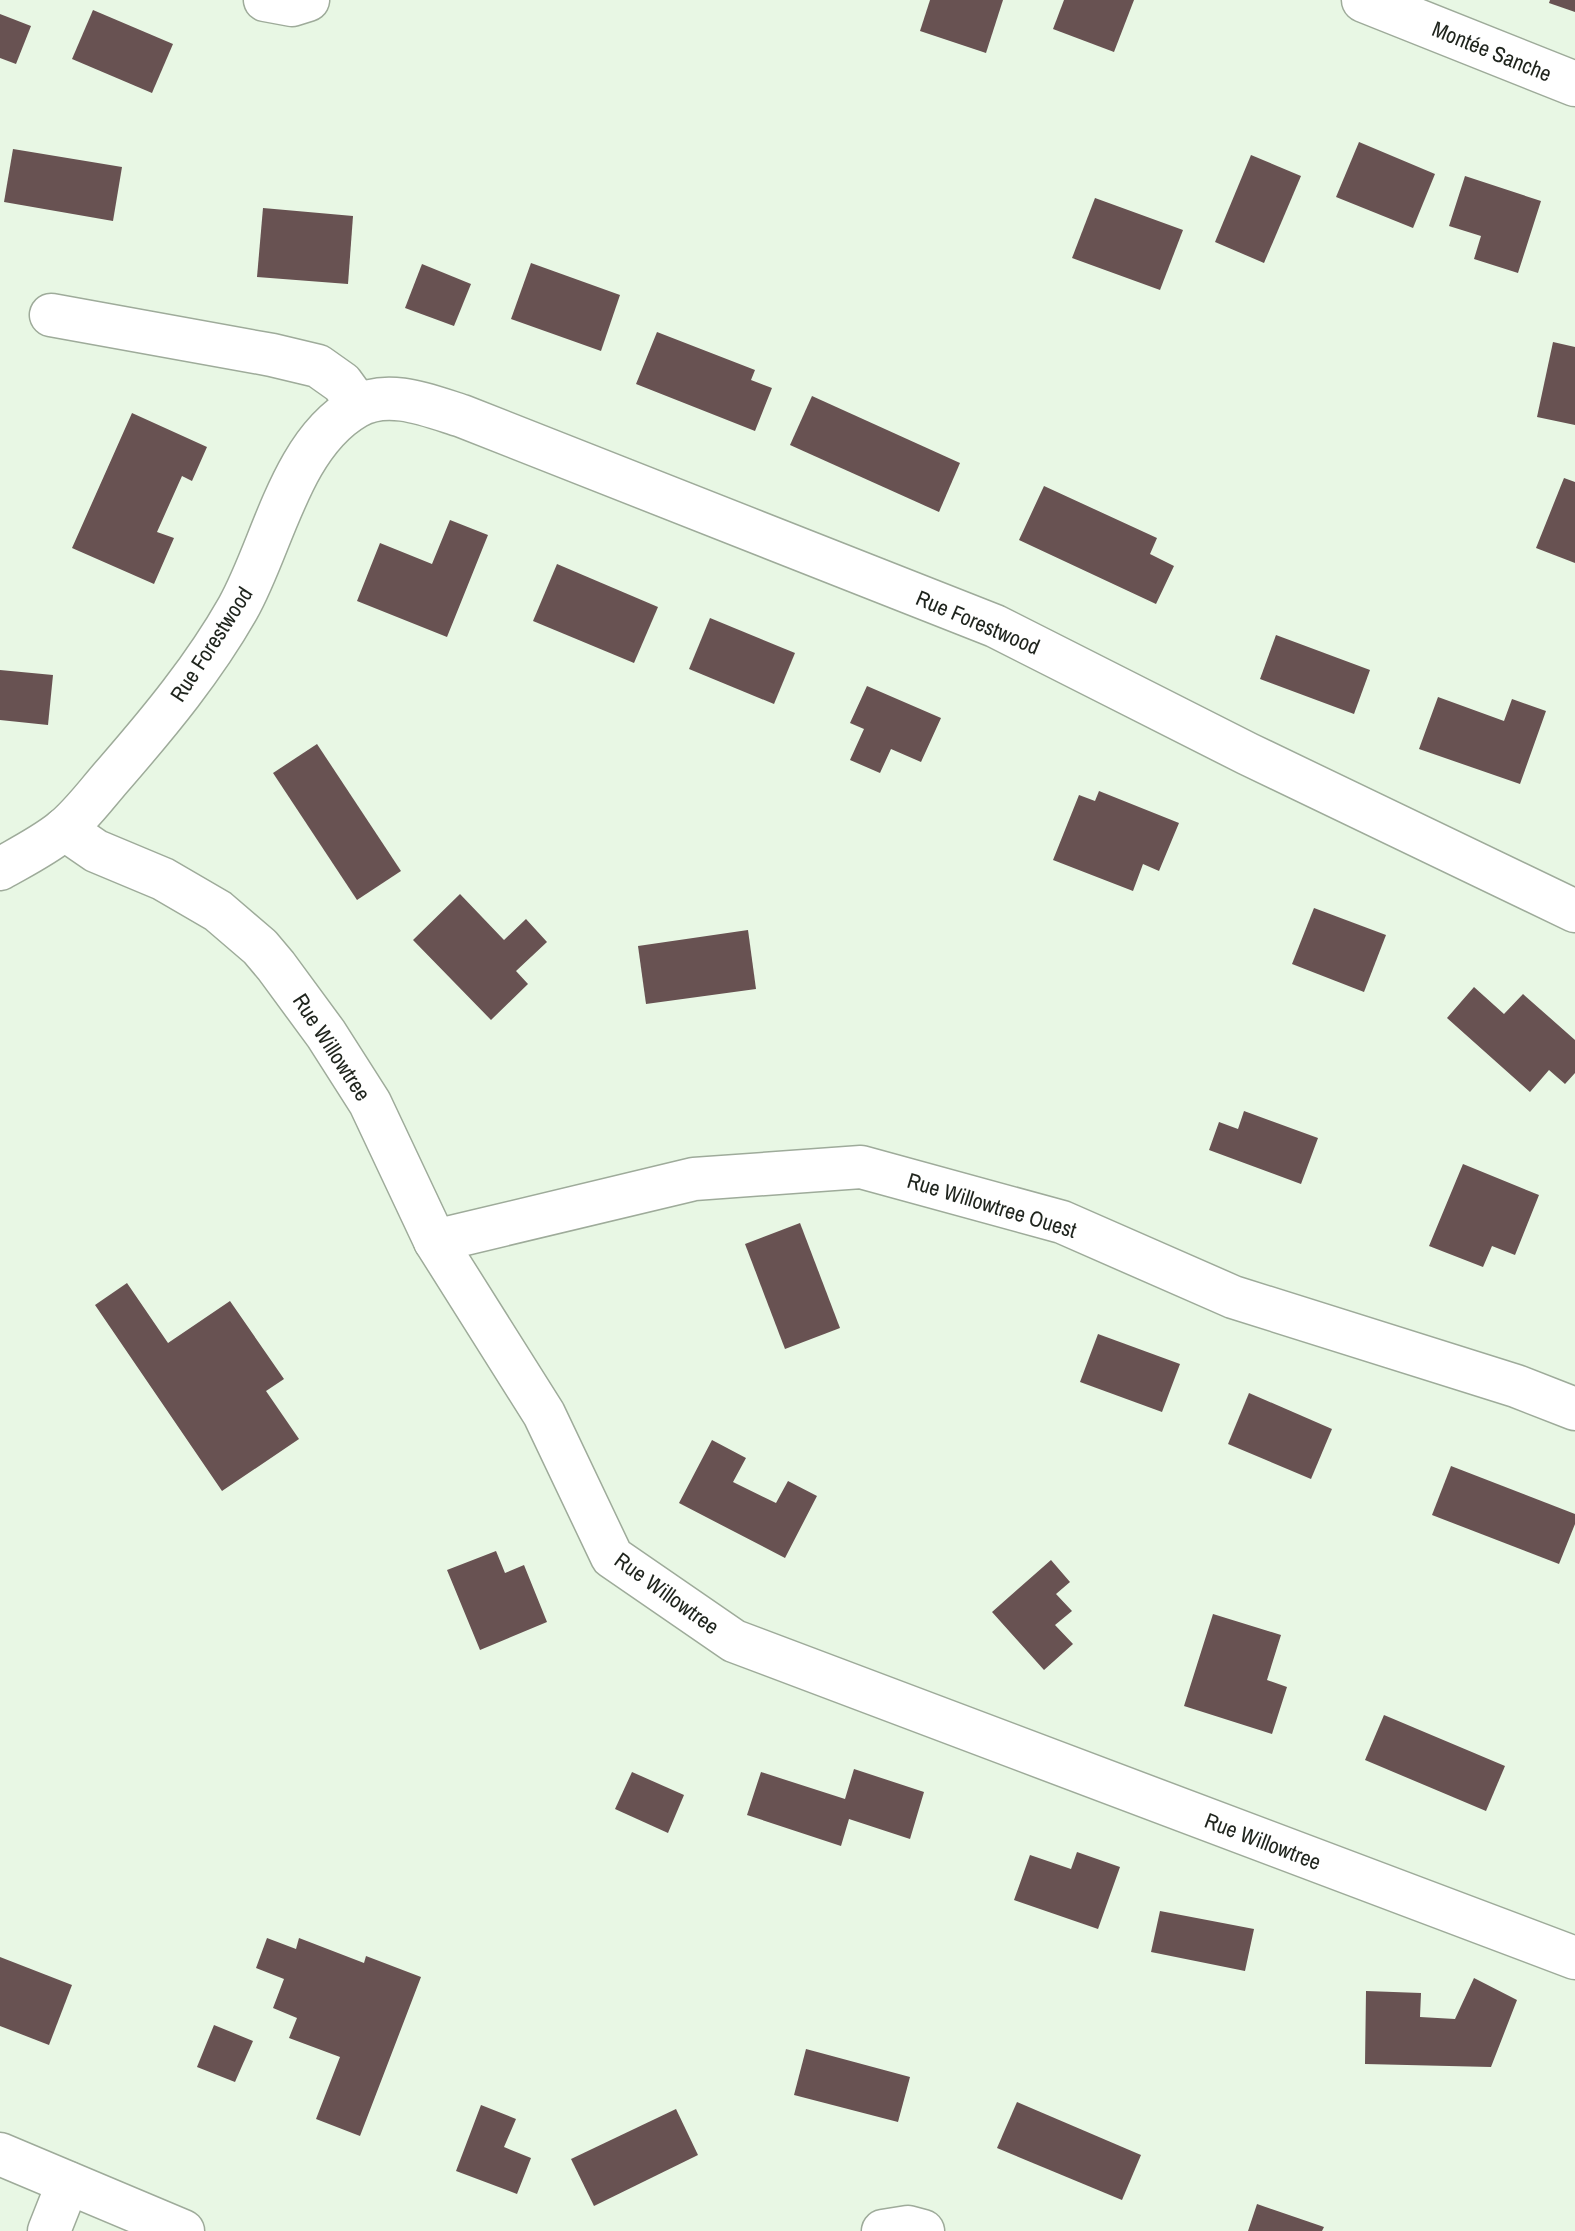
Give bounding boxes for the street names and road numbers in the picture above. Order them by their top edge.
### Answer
street label: Montée Sanche [1428,13,1556,89]
street label: Rue Forestwood [163,581,259,707]
street label: Rue Forestwood [912,583,1044,661]
street label: Rue Willowtree [286,988,378,1106]
street label: Rue Willowtree Ouest [904,1165,1080,1245]
street label: Rue Willowtree [609,1545,725,1641]
street label: Rue Willowtree [1201,1805,1325,1877]

